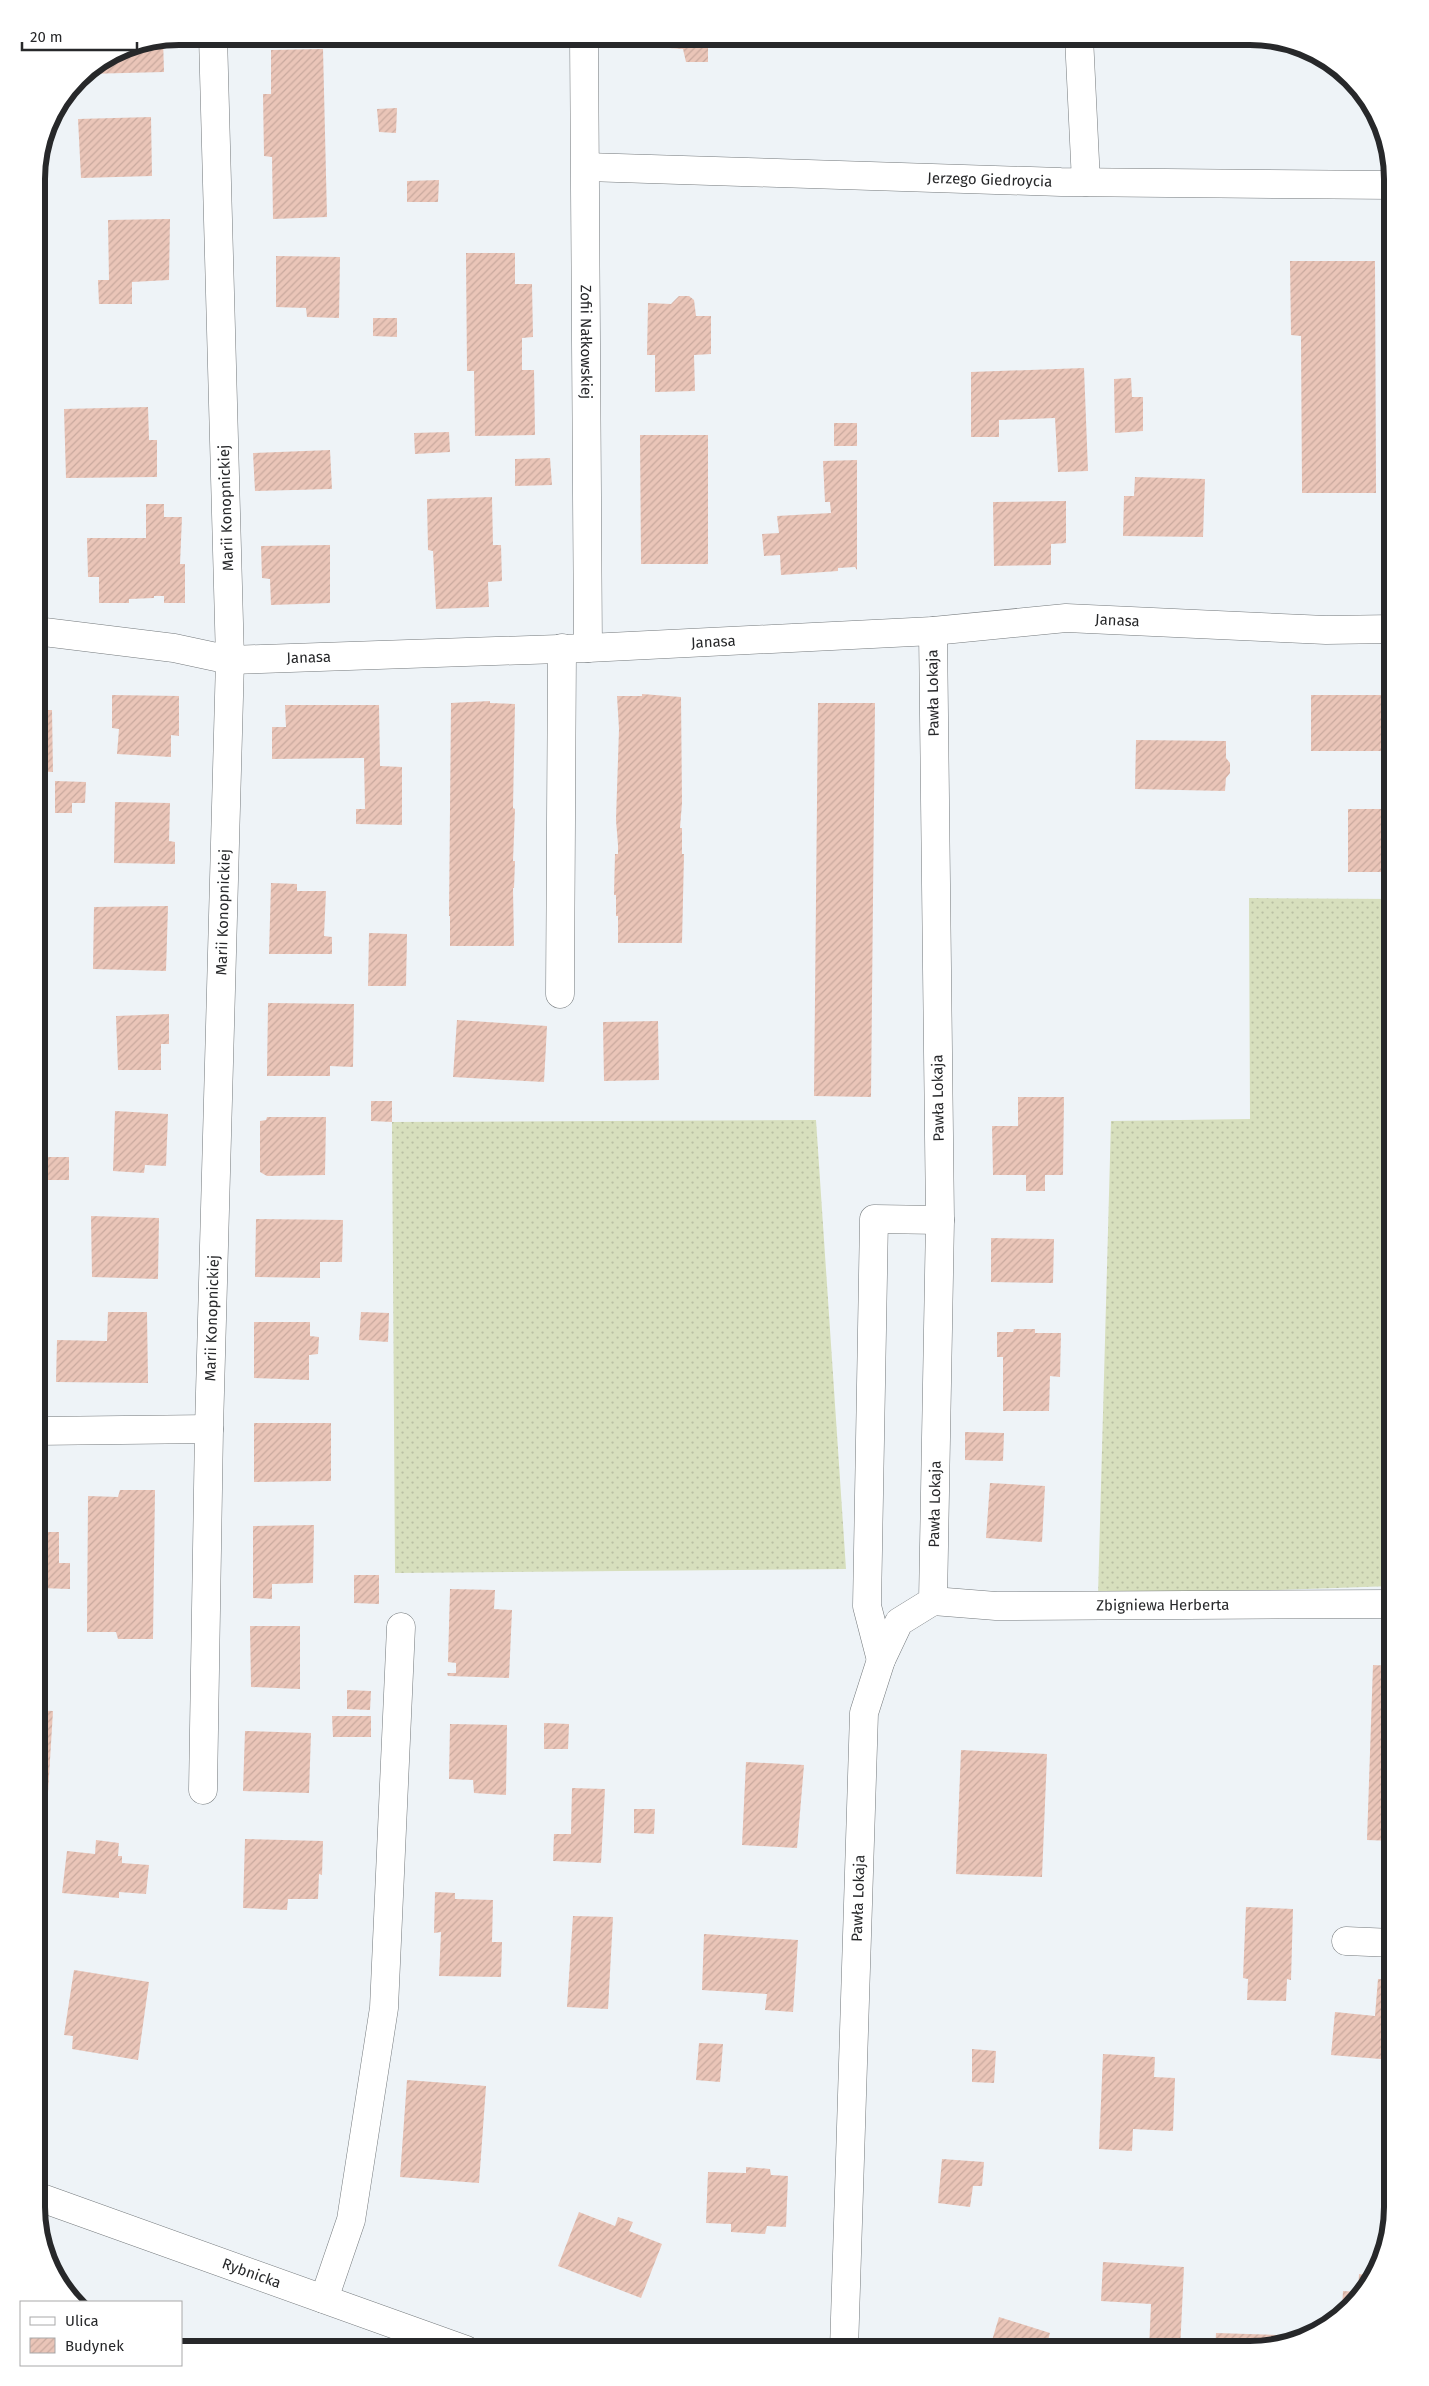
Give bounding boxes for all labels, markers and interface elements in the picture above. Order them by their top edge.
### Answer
scale bar [22,20,138,52]
text: 20 m [30,28,63,46]
street label: Jerzego Giedroycia [927,169,1053,191]
street label: Zofii Nałkowskiej [577,285,595,399]
street label: Marii Konopnickiej [215,445,237,571]
street label: Janasa [1095,610,1140,630]
street label: Janasa [691,632,736,652]
street label: Janasa [286,648,331,667]
street label: Pawła Lokaja [923,649,943,737]
street label: Marii Konopnickiej [212,849,234,976]
street label: Pawła Lokaja [928,1054,948,1142]
street label: Marii Konopnickiej [201,1255,223,1382]
street label: Pawła Lokaja [925,1460,945,1548]
street label: Zbigniewa Herberta [1096,1596,1230,1614]
street label: Pawła Lokaja [848,1854,869,1942]
street label: Rybnicka [220,2254,283,2292]
legend [20,2301,182,2366]
text: Ulica [65,2312,99,2330]
text: Budynek [65,2337,124,2355]

